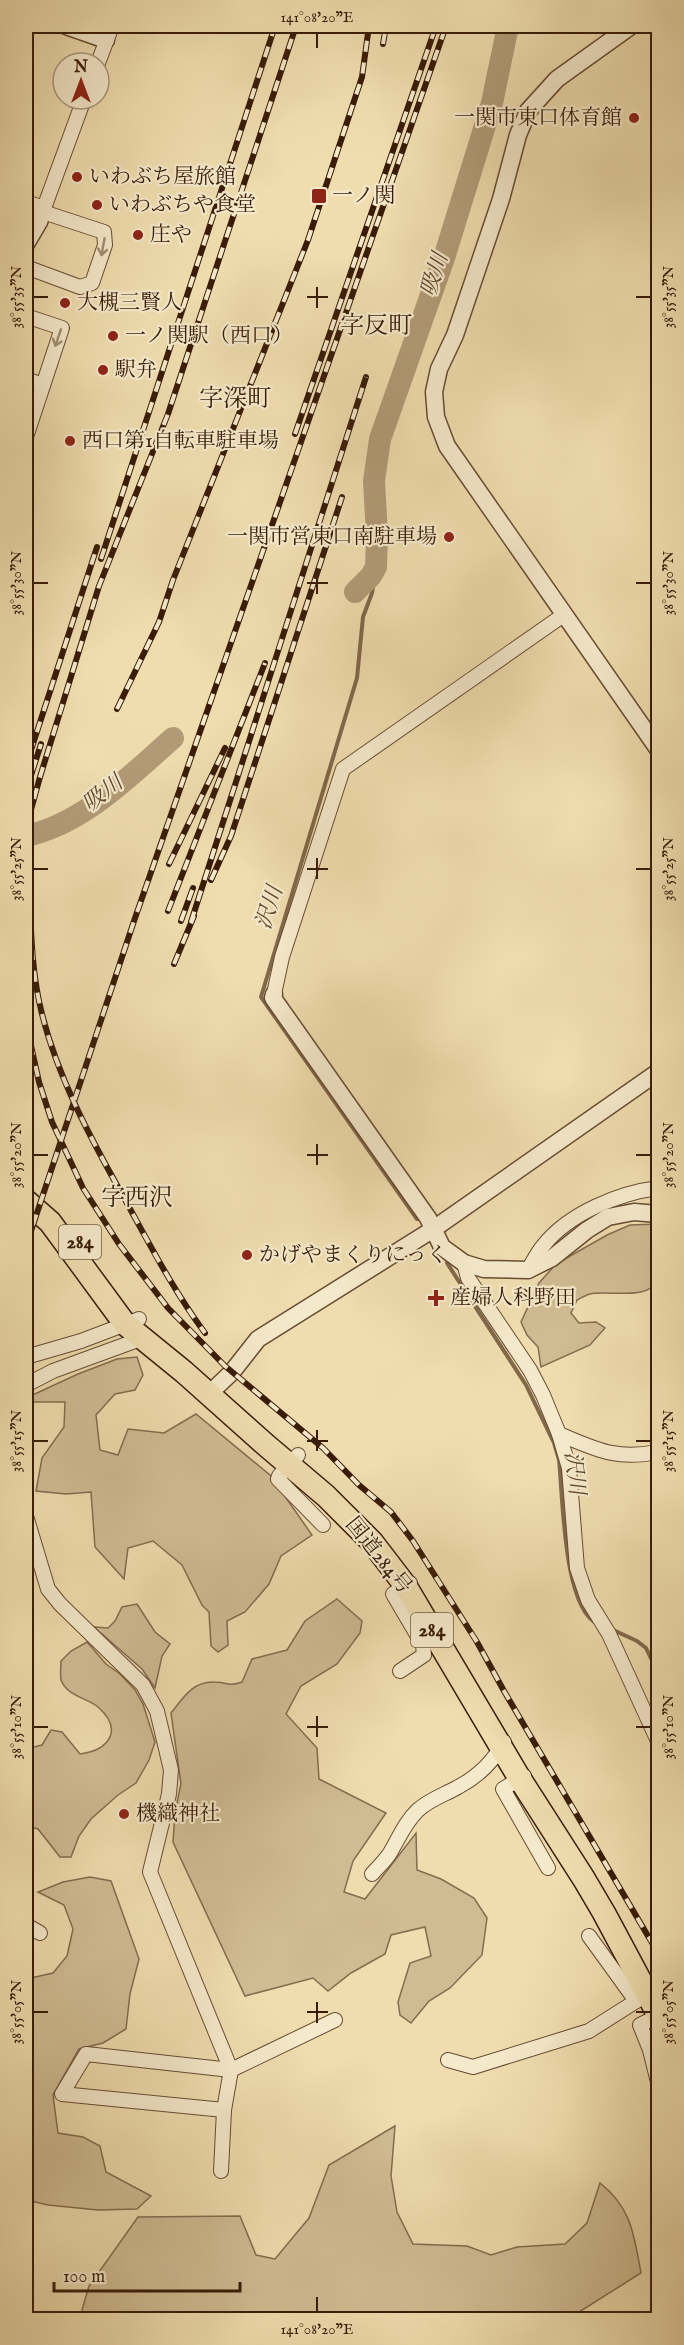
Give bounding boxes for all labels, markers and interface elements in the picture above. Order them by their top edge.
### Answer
text: 141°08'20"E [281,8,353,27]
north arrow [51,51,111,111]
text: N [73,58,88,78]
place label: 一関市東口体育館 [454,105,622,132]
marker: 一関市東口体育館 [627,111,641,125]
place label: いわぶち屋旅館 [89,164,236,191]
marker: いわぶち屋旅館 [70,170,84,184]
place label: 一ノ関 [332,183,395,210]
marker: 一ノ関 [310,187,328,205]
place label: いわぶちや食堂 [109,192,256,219]
marker: いわぶちや食堂 [90,198,104,212]
place label: 庄や [150,222,192,249]
marker: 庄や [131,228,145,242]
one-way arrow [97,237,108,256]
water label: 吸川 [415,248,456,300]
text: 38°55'35"N [7,266,26,328]
text: 38°55'35"N [659,266,678,328]
place label: 大槻三賢人 [77,290,182,317]
marker: 大槻三賢人 [58,296,72,310]
district label: 字反町 [340,311,412,342]
place label: 一ノ関駅（西口） [125,323,293,350]
one-way arrow [52,328,63,347]
marker: 一ノ関駅（西口） [106,329,120,343]
place label: 駅弁 [115,357,157,384]
marker: 駅弁 [96,363,110,377]
district label: 字深町 [199,384,271,415]
place label: 西口第1自転車駐車場 [82,428,279,455]
marker: 西口第1自転車駐車場 [63,434,77,448]
place label: 一関市営東口南駐車場 [227,524,437,551]
marker: 一関市営東口南駐車場 [442,530,456,544]
text: 38°55'30"N [7,551,26,615]
text: 38°55'30"N [659,551,678,615]
water label: 吸川 [77,768,131,819]
text: 38°55'25"N [7,837,26,901]
text: 38°55'25"N [659,837,678,901]
water label: 沢川 [250,881,290,933]
text: 38°55'20"N [7,1122,26,1188]
text: 38°55'20"N [659,1122,678,1188]
district label: 字西沢 [101,1183,173,1214]
road number: 284 [59,1225,101,1259]
place label: かげやまくりにっく [259,1242,448,1269]
marker: かげやまくりにっく [240,1248,254,1262]
place label: 産婦人科野田 [450,1285,576,1312]
marker: 産婦人科野田 [427,1289,445,1307]
text: 38°55'15"N [7,1410,26,1472]
text: 38°55'15"N [659,1410,678,1472]
water label: 沢川 [557,1449,591,1499]
street label: 国道284号 [339,1512,417,1600]
road number: 284 [411,1613,453,1647]
text: 38°55'10"N [7,1695,26,1759]
text: 38°55'10"N [659,1695,678,1759]
place label: 機織神社 [136,1801,220,1828]
marker: 機織神社 [117,1807,131,1821]
text: 38°55'05"N [7,1980,26,2044]
text: 38°55'05"N [659,1980,678,2044]
scale bar [54,2255,240,2293]
text: 100 m [63,2266,105,2289]
text: 141°08'20"E [281,2320,353,2339]

